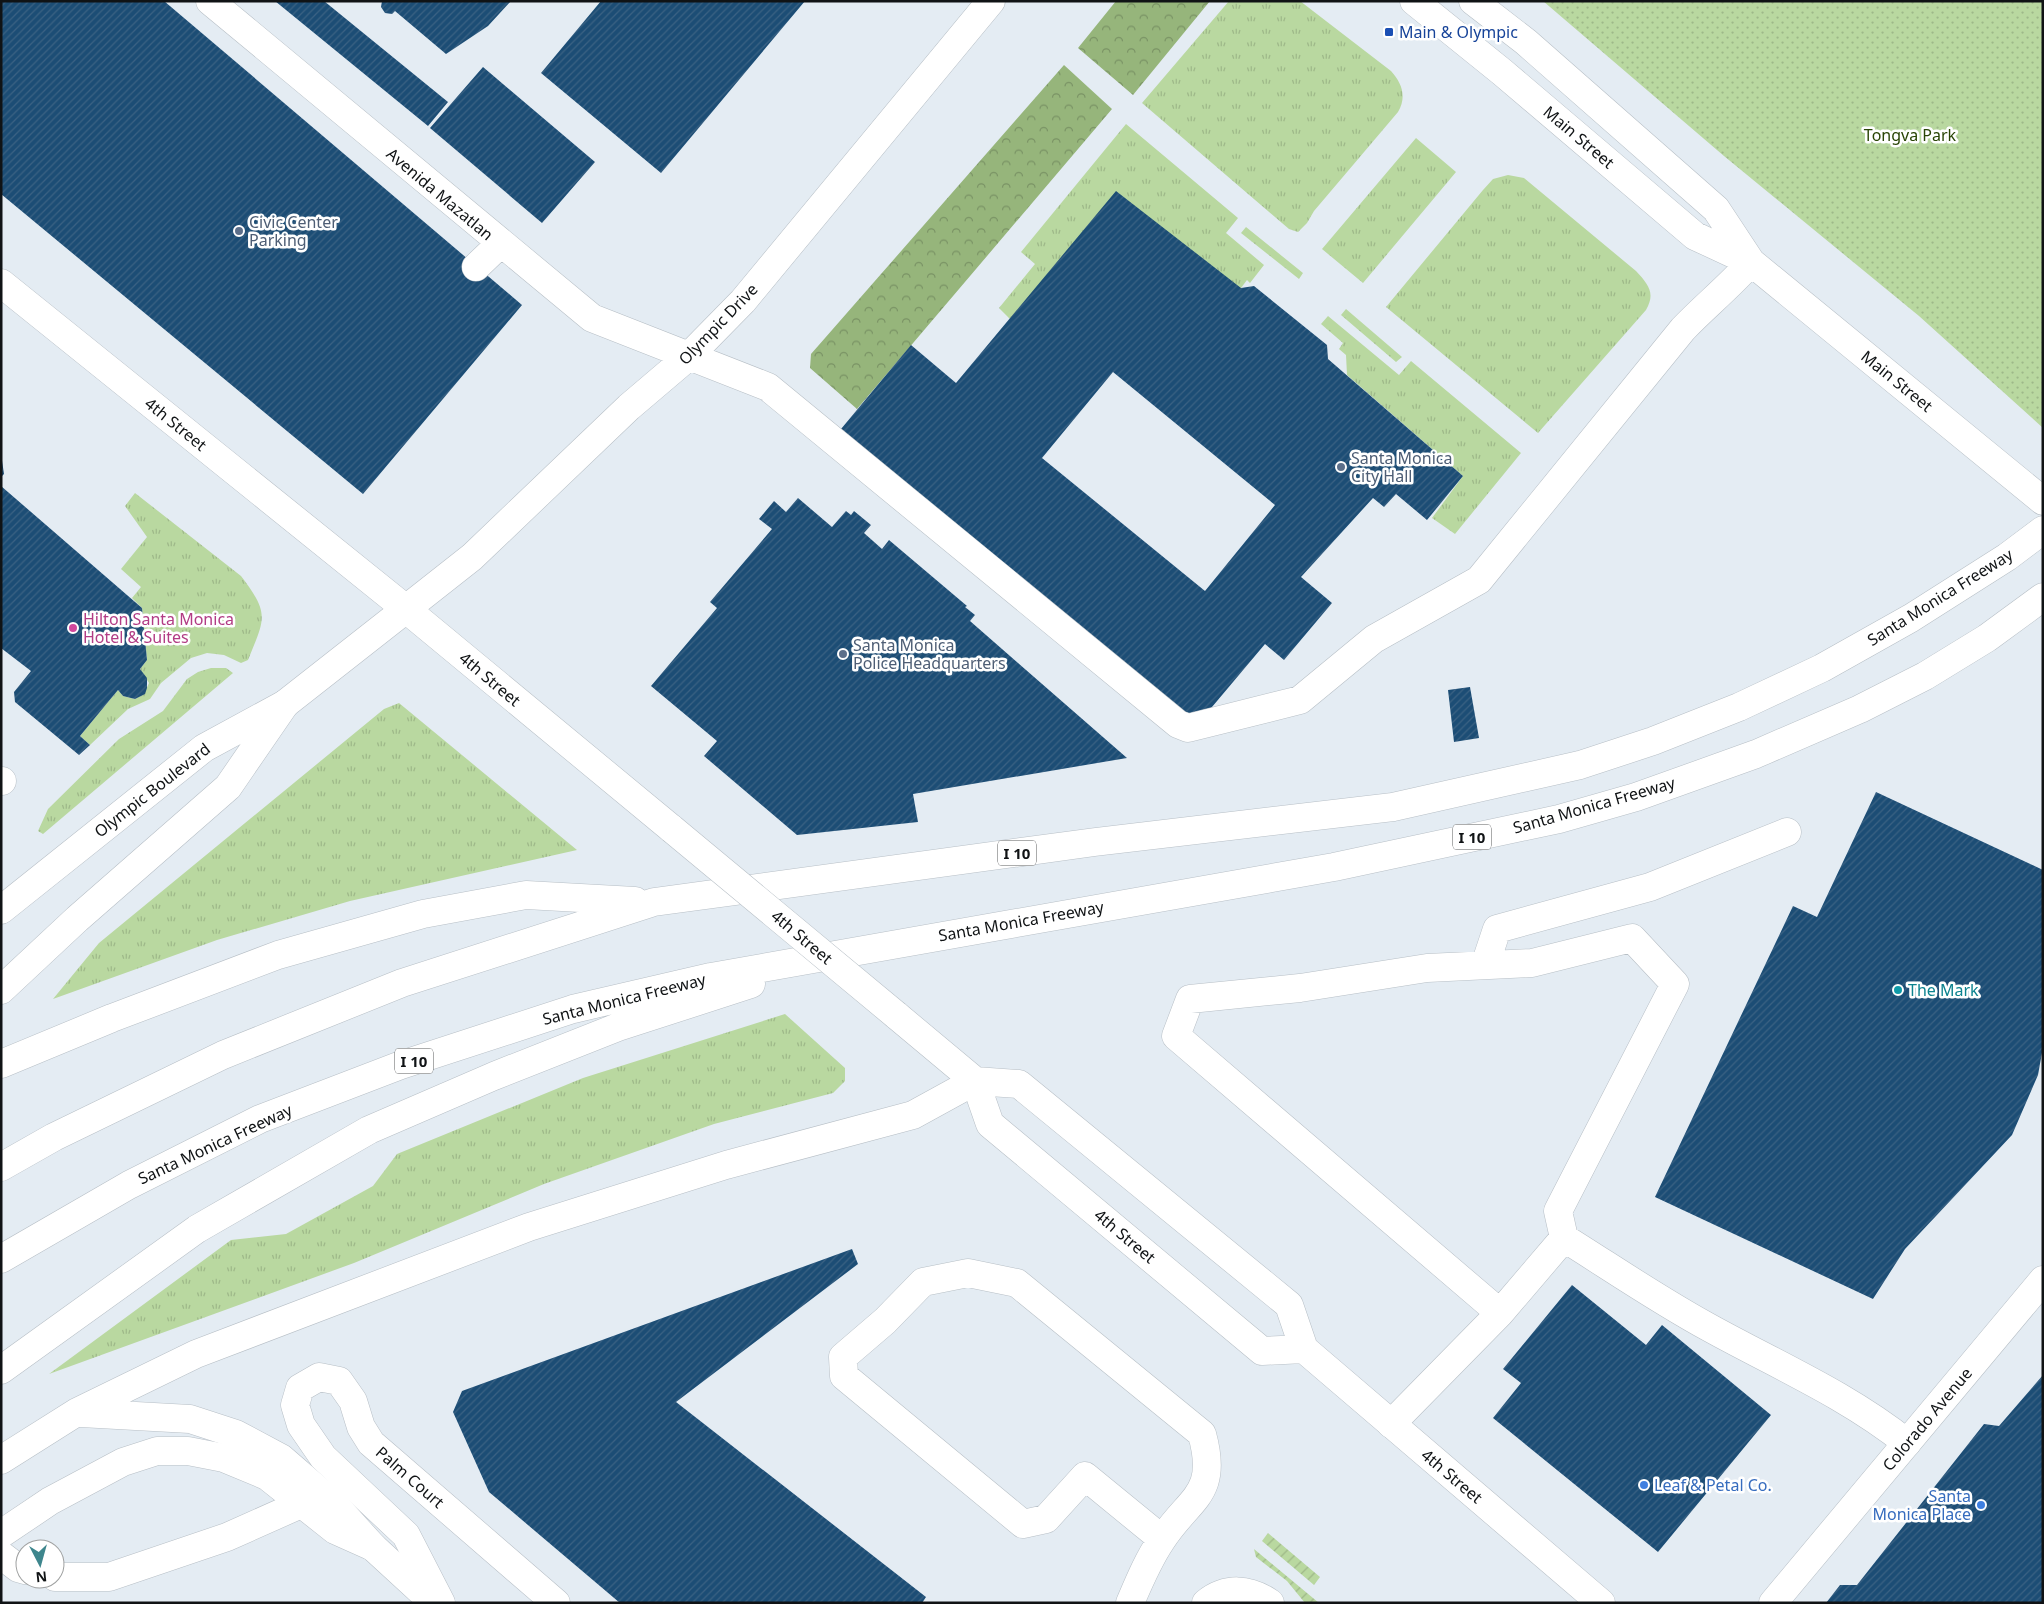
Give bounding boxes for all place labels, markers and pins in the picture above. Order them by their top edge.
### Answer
place label: Main & Olympic [1399,21,1518,43]
marker: Main & Olympic [1383,26,1395,38]
place label: Civic Center Parking [249,211,338,251]
marker: Civic Center Parking [233,225,245,237]
place label: Santa Monica City Hall [1351,447,1452,487]
marker: Santa Monica City Hall [1335,461,1347,473]
place label: Hilton Santa Monica Hotel & Suites [83,608,234,648]
marker: Hilton Santa Monica Hotel & Suites [67,622,79,634]
place label: Santa Monica Police Headquarters [853,634,1006,674]
marker: Santa Monica Police Headquarters [837,648,849,660]
place label: The Mark [1908,979,1979,1001]
marker: The Mark [1892,984,1904,996]
place label: Leaf & Petal Co. [1654,1474,1772,1496]
marker: Leaf & Petal Co. [1638,1479,1650,1491]
place label: Santa Monica Place [1872,1485,1971,1525]
marker: Santa Monica Place [1975,1499,1987,1511]

